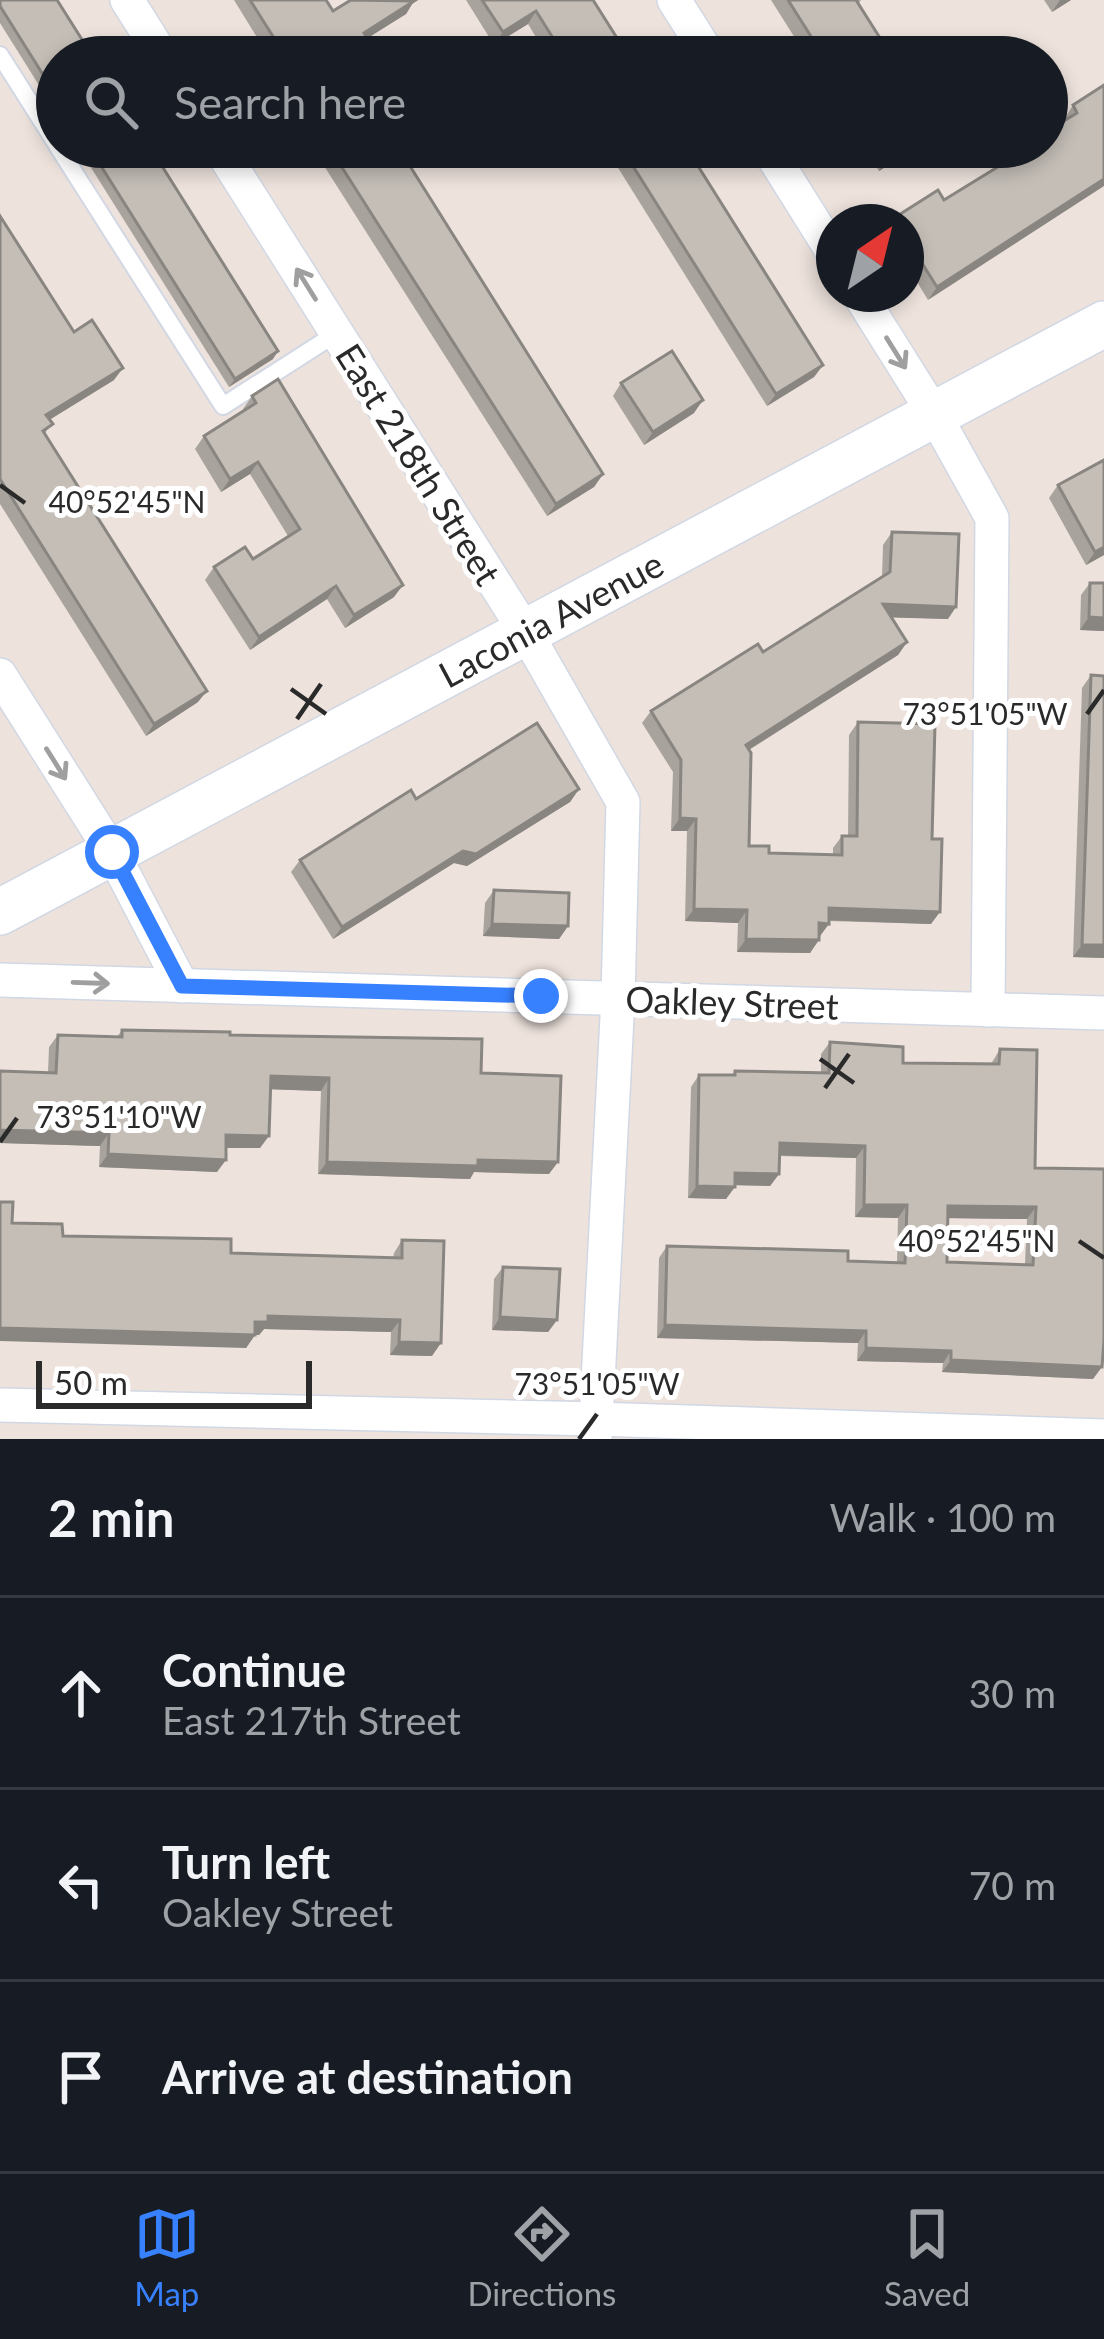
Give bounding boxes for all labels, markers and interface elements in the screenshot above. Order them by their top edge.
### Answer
search box [36,36,1068,168]
icon: search [78,69,144,135]
text: Search here [174,75,406,129]
north arrow [816,204,924,312]
one-way arrow [293,268,318,302]
street label: East 218th Street [327,335,511,593]
one-way arrow [884,335,908,369]
text: 40°52'45"N [49,483,205,519]
street label: Laconia Avenue [431,541,670,696]
text: 73°51'05"W [902,695,1068,731]
one-way arrow [44,746,68,780]
route start [85,825,139,879]
route end [514,969,568,1023]
one-way arrow [71,972,110,995]
street label: Oakley Street [625,976,839,1028]
text: 73°51'10"W [36,1098,202,1134]
text: 40°52'45"N [899,1222,1055,1258]
scale bar [36,1355,312,1408]
text: 50 m [54,1362,128,1402]
text: 73°51'05"W [514,1365,680,1401]
text: 2 min [48,1487,174,1548]
text: Walk · 100 m [829,1494,1056,1540]
text: Continue [162,1643,346,1697]
icon: ahead [48,1660,114,1726]
text: 30 m [969,1670,1056,1716]
text: East 217th Street [162,1697,461,1743]
text: Turn left [162,1835,330,1889]
icon: left [48,1852,114,1918]
text: 70 m [969,1862,1056,1908]
text: Oakley Street [162,1889,393,1935]
icon: arrive [48,2044,114,2110]
text: Arrive at destination [162,2050,573,2104]
tab: Map [134,2201,200,2313]
tab: Directions [467,2201,616,2313]
tab: Saved [884,2201,970,2313]

